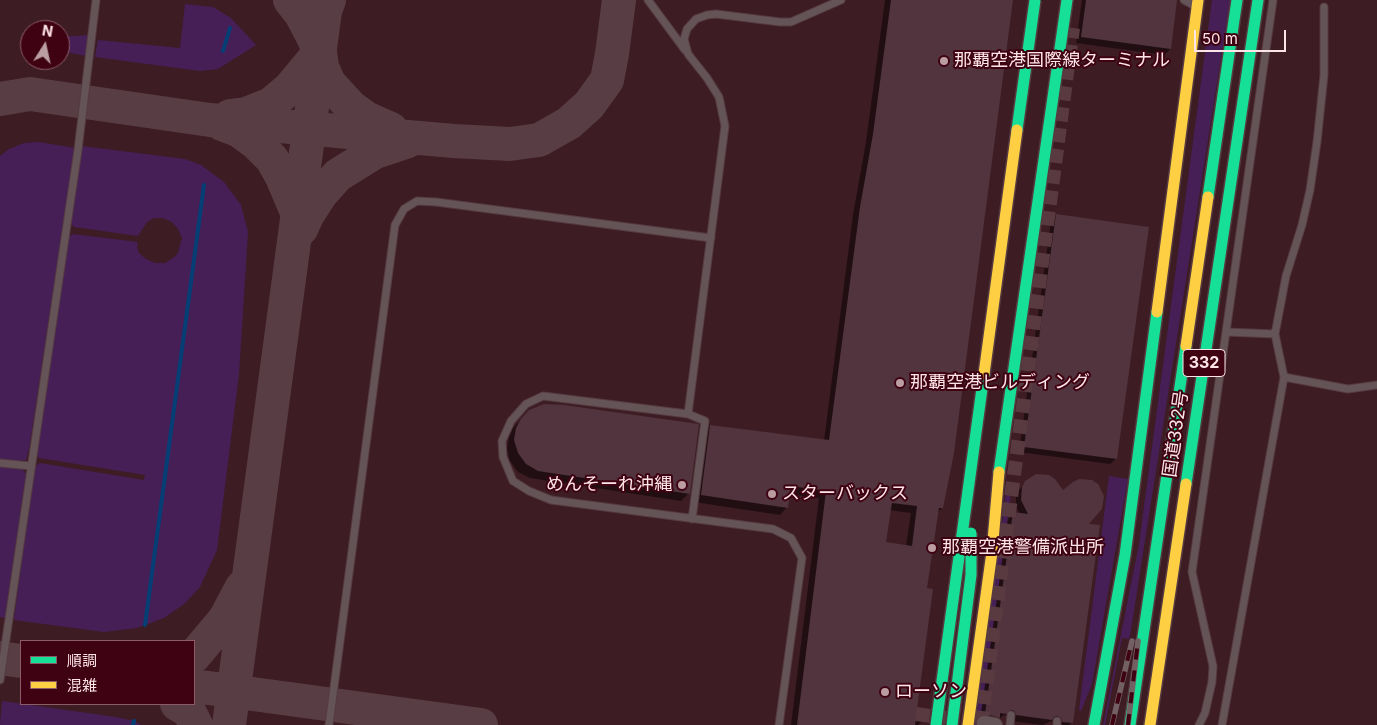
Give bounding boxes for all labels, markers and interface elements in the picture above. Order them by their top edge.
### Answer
north arrow [20,20,70,70]
scale bar [1197,20,1290,52]
text: N [41,21,54,40]
text: 50 m [1202,29,1238,48]
place label: 那覇空港国際線ターミナル [954,50,1170,72]
marker: 那覇空港国際線ターミナル [938,55,950,67]
road number: 332 [1183,349,1225,376]
place label: 那覇空港ビルディング [910,372,1090,394]
marker: 那覇空港ビルディング [894,377,906,389]
street label: 国道332号 [1159,389,1193,479]
place label: めんそーれ沖縄 [546,474,672,496]
marker: めんそーれ沖縄 [676,479,688,491]
place label: スターバックス [782,483,908,505]
marker: スターバックス [766,488,778,500]
place label: 那覇空港警備派出所 [942,537,1104,559]
marker: 那覇空港警備派出所 [926,542,938,554]
legend [20,640,195,705]
text: 順調 [67,651,97,670]
text: 混雑 [67,676,97,695]
place label: ローソン [895,681,967,703]
marker: ローソン [879,686,891,698]

